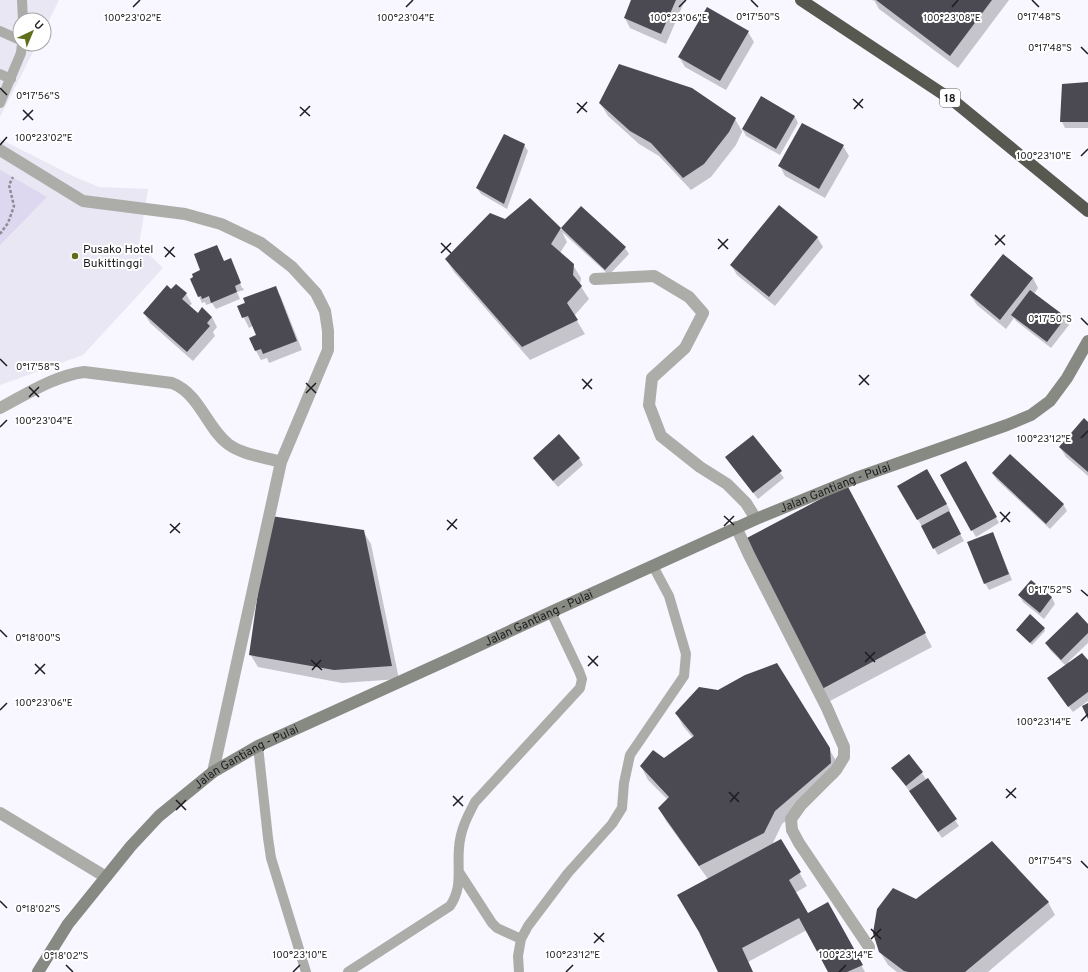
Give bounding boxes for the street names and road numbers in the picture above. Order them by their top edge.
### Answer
road number: 18 [940,89,960,107]
street label: Jalan Gantiang - Pulai [778,459,893,517]
street label: Jalan Gantiang - Pulai [482,587,596,651]
street label: Jalan Gantiang - Pulai [191,722,301,793]

